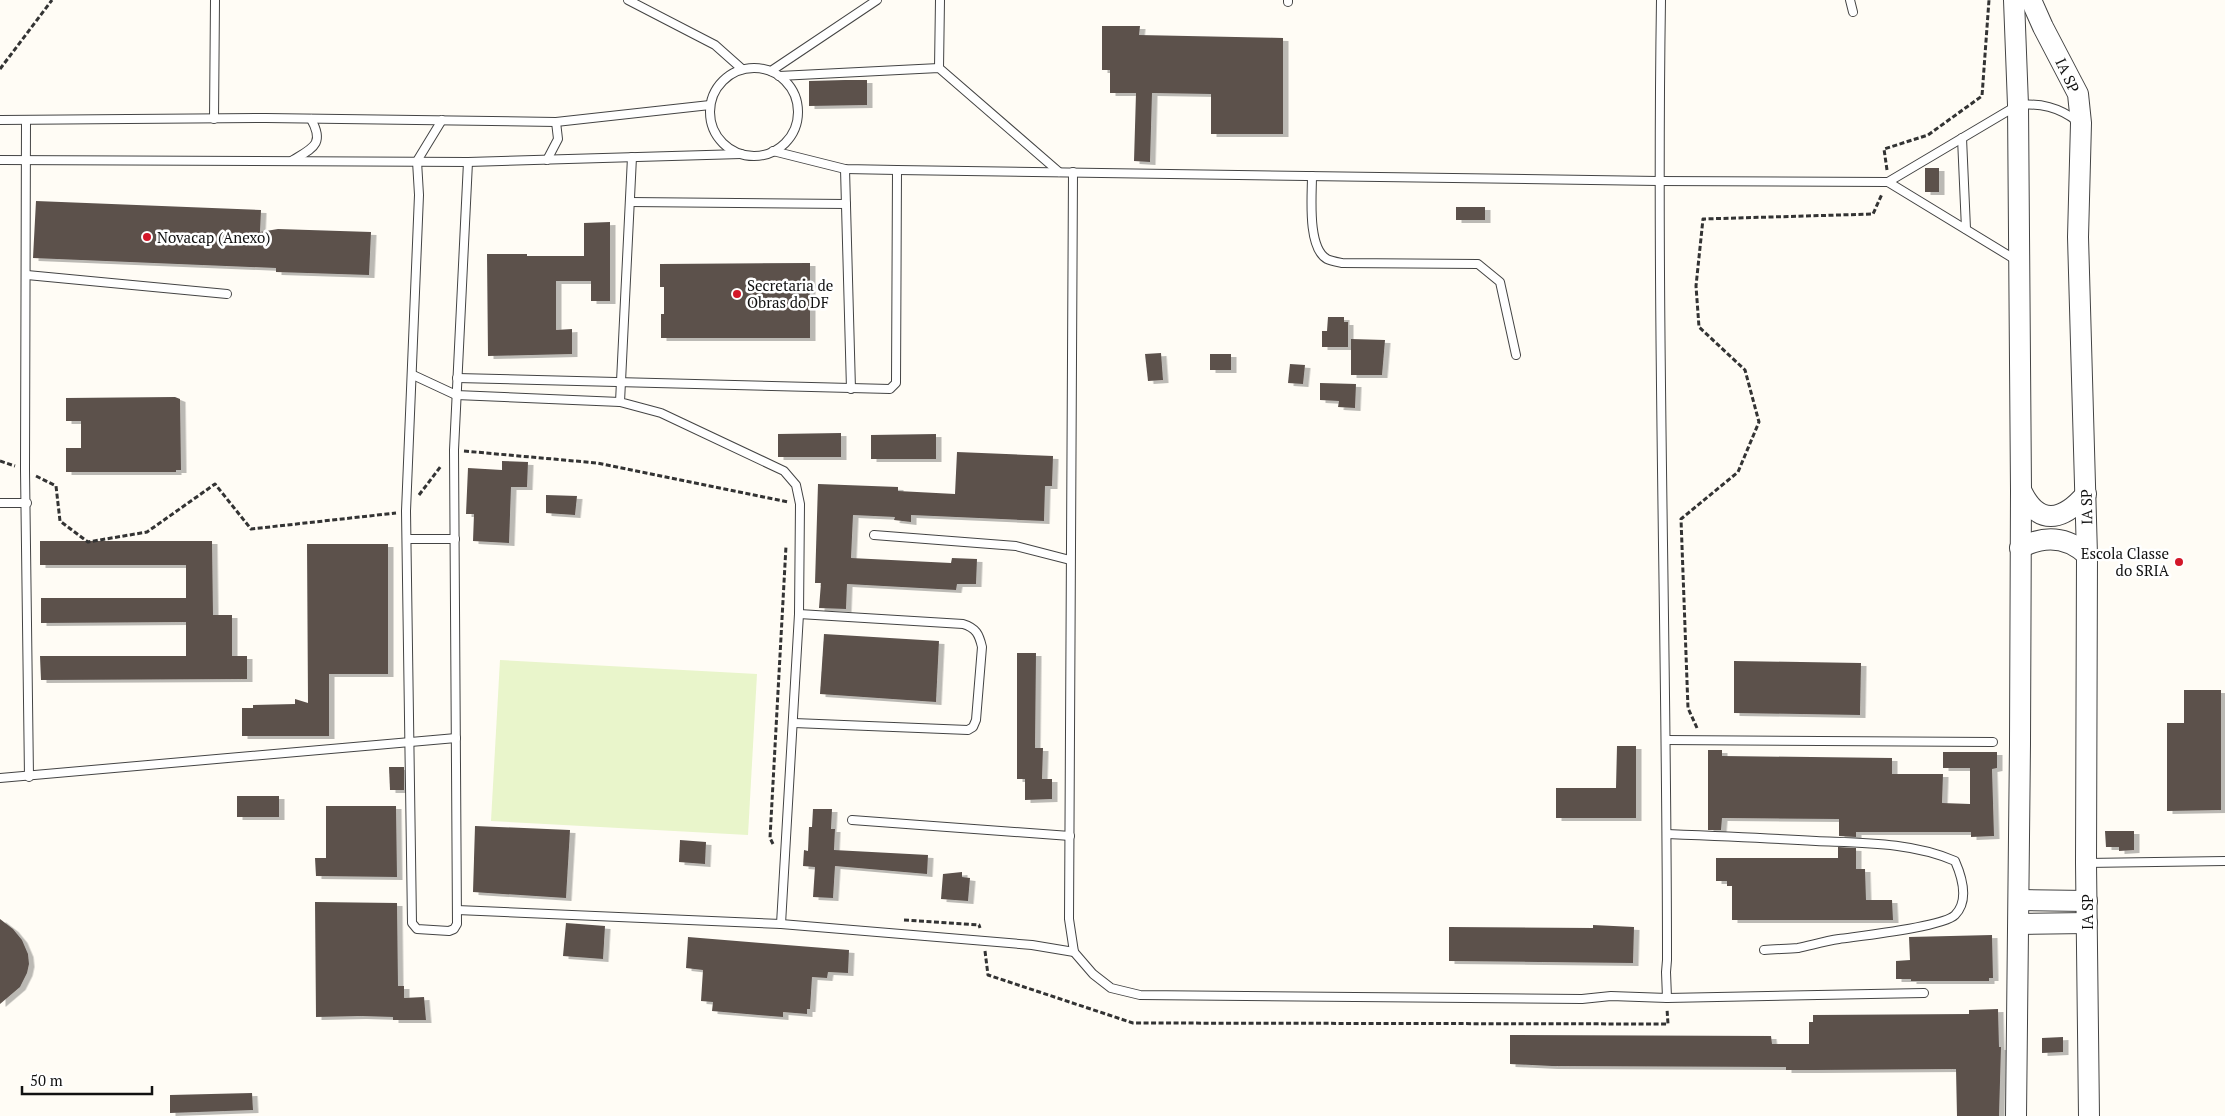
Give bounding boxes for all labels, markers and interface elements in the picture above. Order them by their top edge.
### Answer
street label: IA SP [2051,55,2085,96]
place label: Novacap (Anexo) [157,227,271,247]
marker: Novacap (Anexo) [141,231,153,243]
place label: Secretaria de Obras do DF [747,275,833,312]
marker: Secretaria de Obras do DF [731,288,743,300]
street label: IA SP [2076,489,2096,525]
place label: Escola Classe do SRIA [2081,543,2170,580]
marker: Escola Classe do SRIA [2173,556,2185,568]
street label: IA SP [2077,894,2097,930]
scale bar [22,1064,152,1096]
text: 50 m [30,1070,63,1090]

